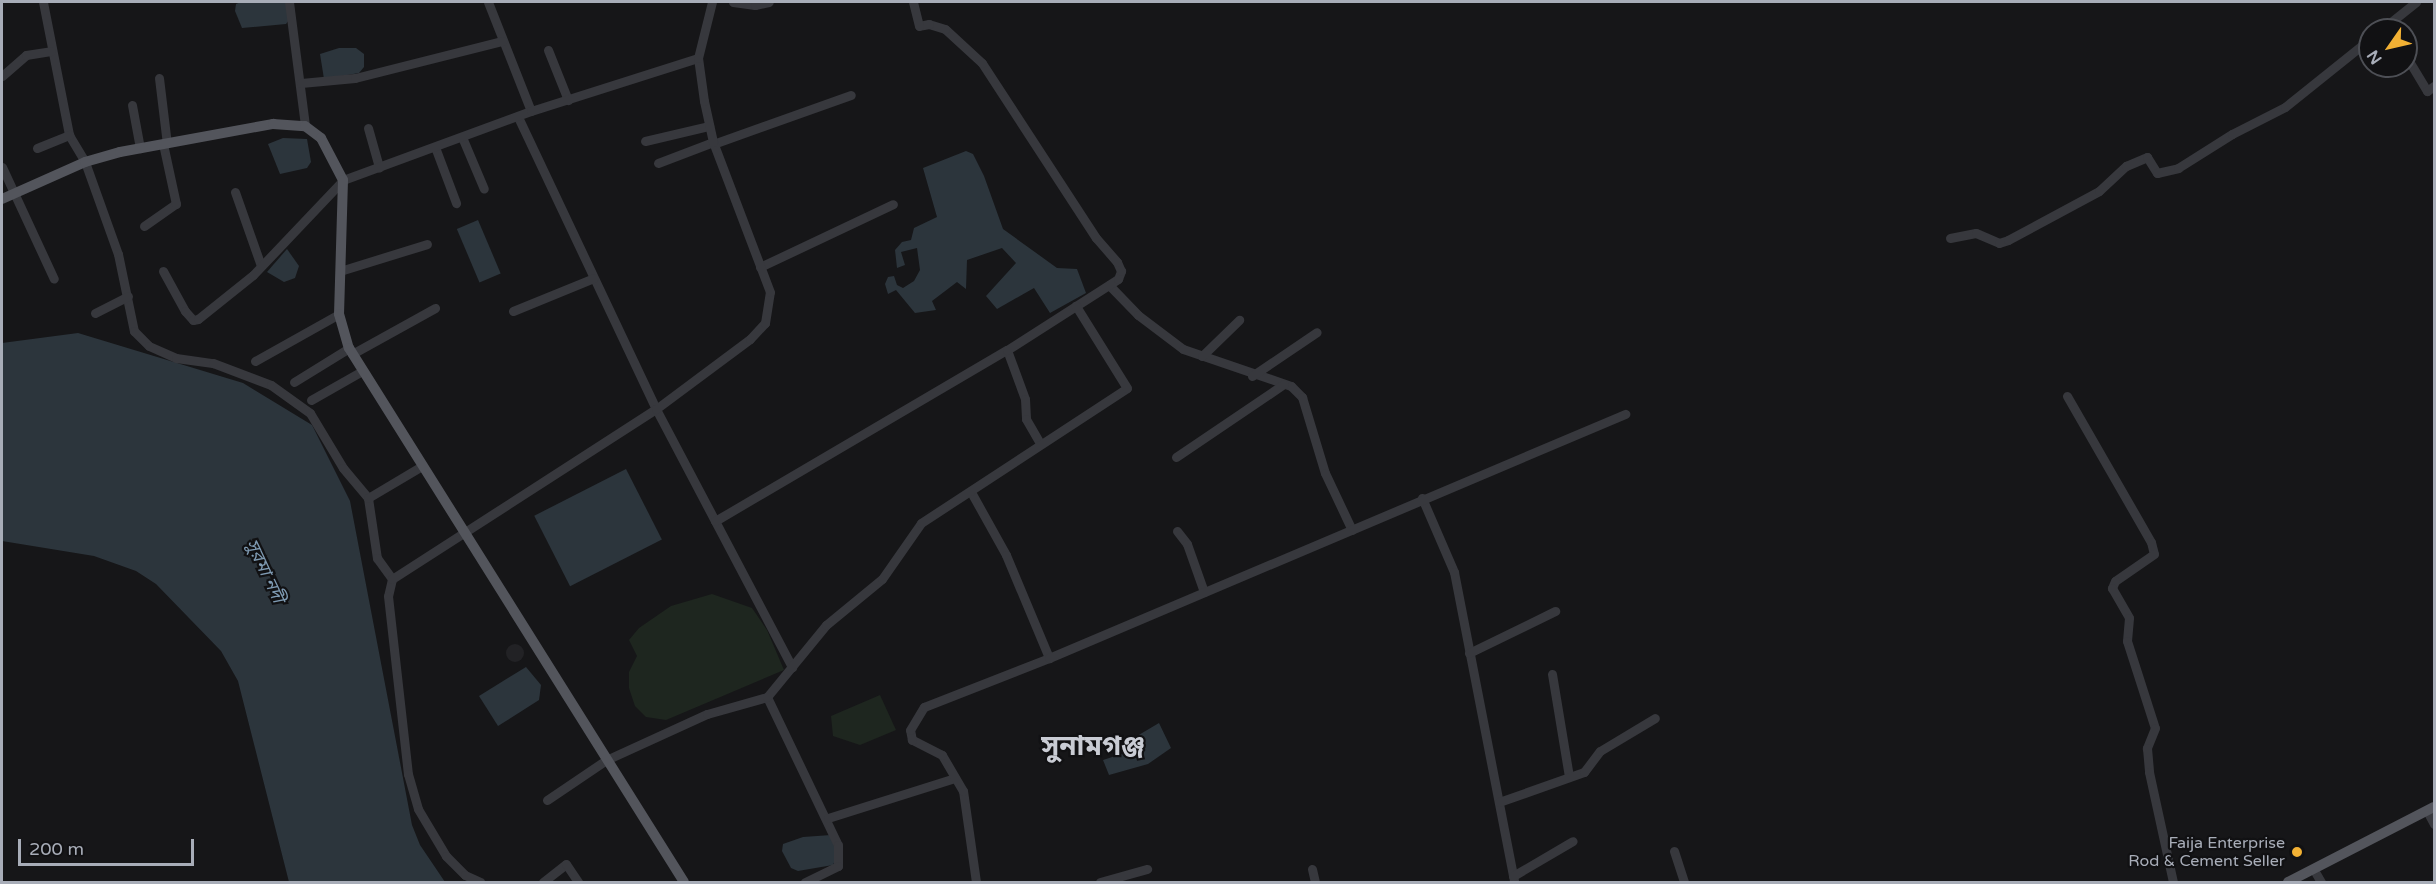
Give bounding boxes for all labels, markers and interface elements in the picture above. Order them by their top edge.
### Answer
north arrow [2358,18,2418,78]
text: N [2363,46,2387,68]
water label: সুরমা নদী [241,536,289,606]
district label: সুনামগঞ্জ [1041,729,1145,763]
scale bar [21,827,196,865]
place label: Faija Enterprise Rod & Cement Seller [2128,833,2285,871]
text: 200 m [29,838,84,860]
marker: Faija Enterprise Rod & Cement Seller [2290,845,2304,859]

